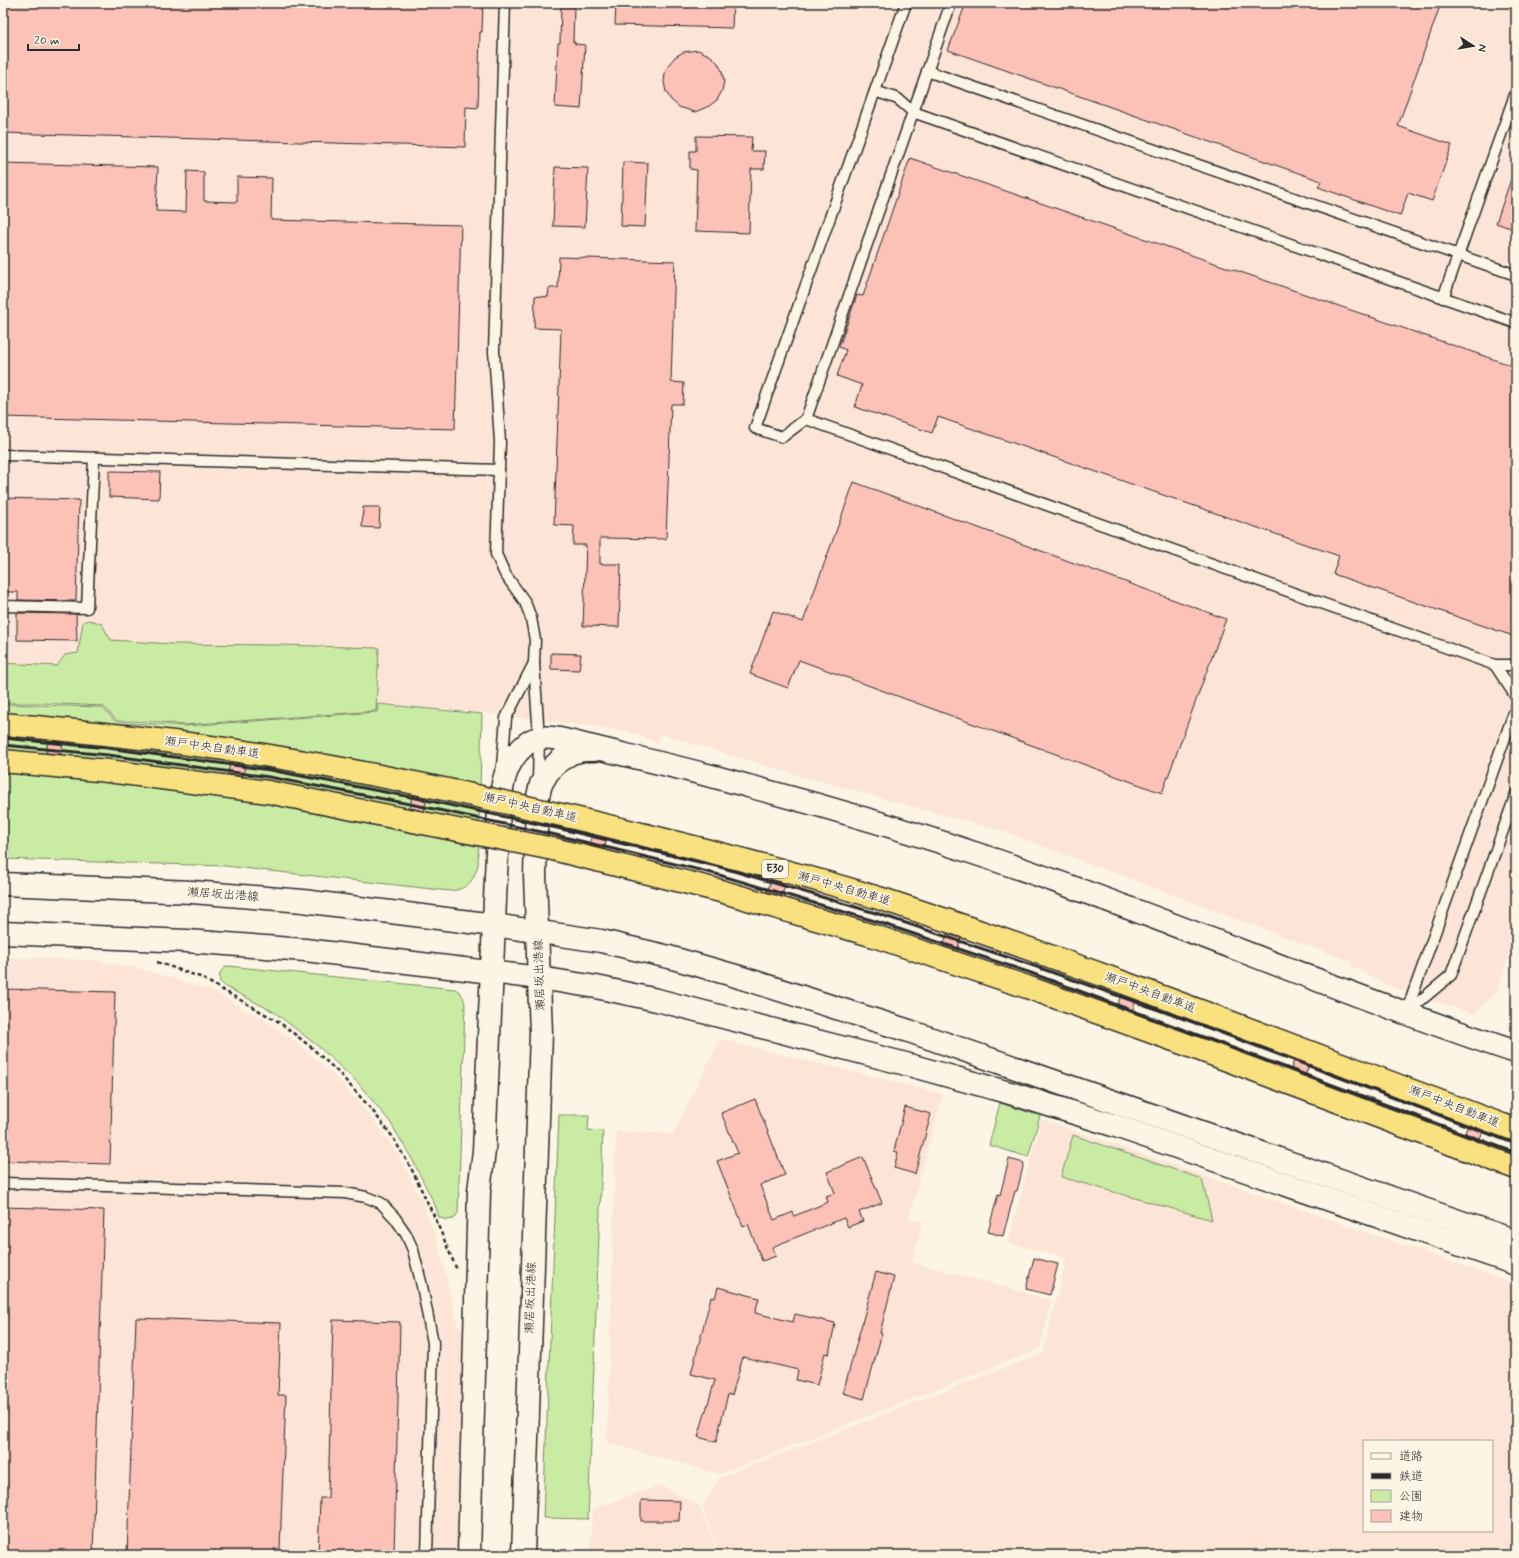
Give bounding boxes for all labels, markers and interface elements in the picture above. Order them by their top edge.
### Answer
scale bar [28,26,79,52]
north arrow [1453,26,1493,66]
text: 20 m [34,33,60,49]
text: N [1474,43,1489,53]
street label: 瀬戸中央自動車道 [163,733,261,763]
street label: 瀬戸中央自動車道 [481,789,579,827]
road number: E30 [762,860,788,878]
street label: 瀬戸中央自動車道 [796,868,892,910]
street label: 瀬居坂出港線 [187,885,259,905]
street label: 瀬居坂出港線 [531,939,549,1011]
street label: 瀬戸中央自動車道 [1102,969,1198,1017]
street label: 瀬戸中央自動車道 [1406,1082,1502,1132]
street label: 瀬居坂出港線 [522,1262,540,1334]
legend [1363,1440,1493,1532]
text: 道路 [1399,1449,1423,1465]
text: 鉄道 [1399,1469,1423,1485]
text: 公園 [1399,1489,1423,1505]
text: 建物 [1399,1509,1423,1525]

